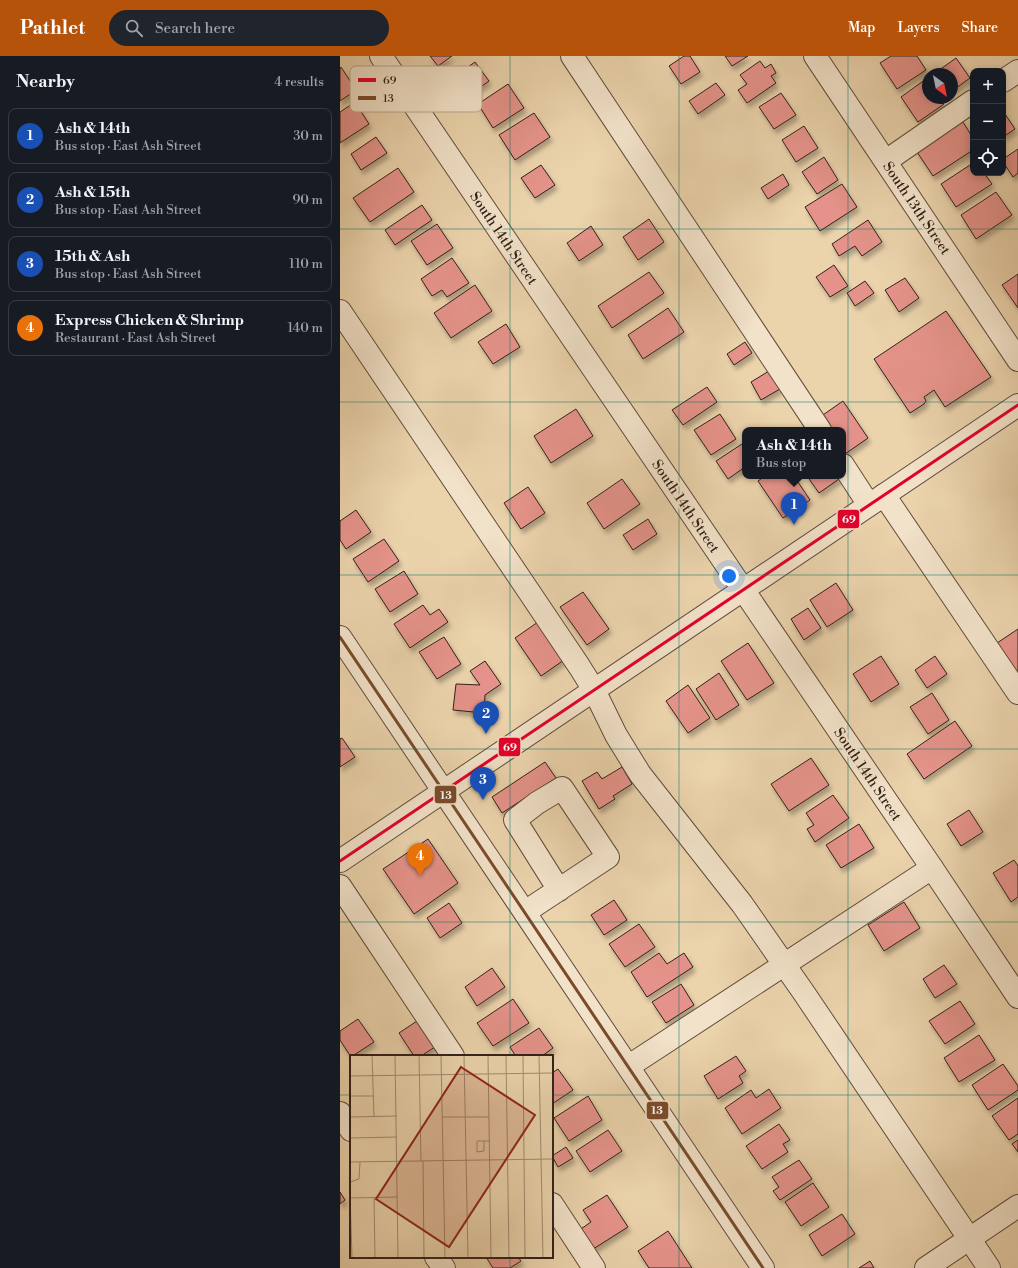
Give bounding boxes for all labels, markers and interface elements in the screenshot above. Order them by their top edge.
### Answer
search box [109,10,389,46]
text: Pathlet [20,16,85,40]
icon: search [123,17,145,39]
text: Search here [155,19,235,38]
text: Map [848,19,875,37]
text: Layers [897,19,940,37]
text: Share [962,19,998,37]
legend [350,66,482,112]
north arrow [922,68,958,104]
map controls [970,68,1006,176]
button: + [970,68,1006,104]
text: Nearby [16,71,75,93]
text: 4 results [274,74,324,90]
text: 69 [383,74,397,88]
text: 13 [383,92,394,106]
button: − [970,104,1006,140]
text: Ash & 14th [55,119,130,138]
text: 1 [27,128,33,144]
text: 30 m [293,128,323,144]
text: Bus stop · East Ash Street [55,138,201,154]
button: locate [970,140,1006,176]
street label: South 13th Street [878,159,954,259]
text: Ash & 15th [55,183,130,202]
street label: South 14th Street [465,189,541,289]
text: 2 [26,192,34,208]
text: 90 m [292,192,323,208]
text: Bus stop · East Ash Street [55,202,201,218]
text: 15th & Ash [55,247,130,266]
text: 3 [26,256,34,272]
text: 110 m [289,256,323,272]
text: Bus stop · East Ash Street [55,266,201,282]
text: Express Chicken & Shrimp [55,311,244,330]
text: 4 [26,320,34,336]
text: 140 m [287,320,323,336]
text: Restaurant · East Ash Street [55,330,216,346]
popup [742,427,846,479]
text: Ash & 14th [756,436,832,455]
text: Bus stop [756,455,806,471]
street label: South 14th Street [647,457,723,557]
pin: 1 [781,492,807,525]
line badge: 69 [837,509,860,529]
text: 69 [842,513,856,527]
your location [719,566,739,586]
pin: 2 [473,701,499,734]
street label: South 14th Street [829,725,905,825]
line badge: 69 [498,737,521,757]
text: 69 [503,741,517,755]
pin: 3 [470,767,496,800]
line badge: 13 [434,785,457,804]
text: 13 [440,789,452,803]
pin: 4 [407,843,433,876]
inset map [350,1055,553,1258]
line badge: 13 [646,1101,669,1120]
text: 13 [651,1104,663,1118]

